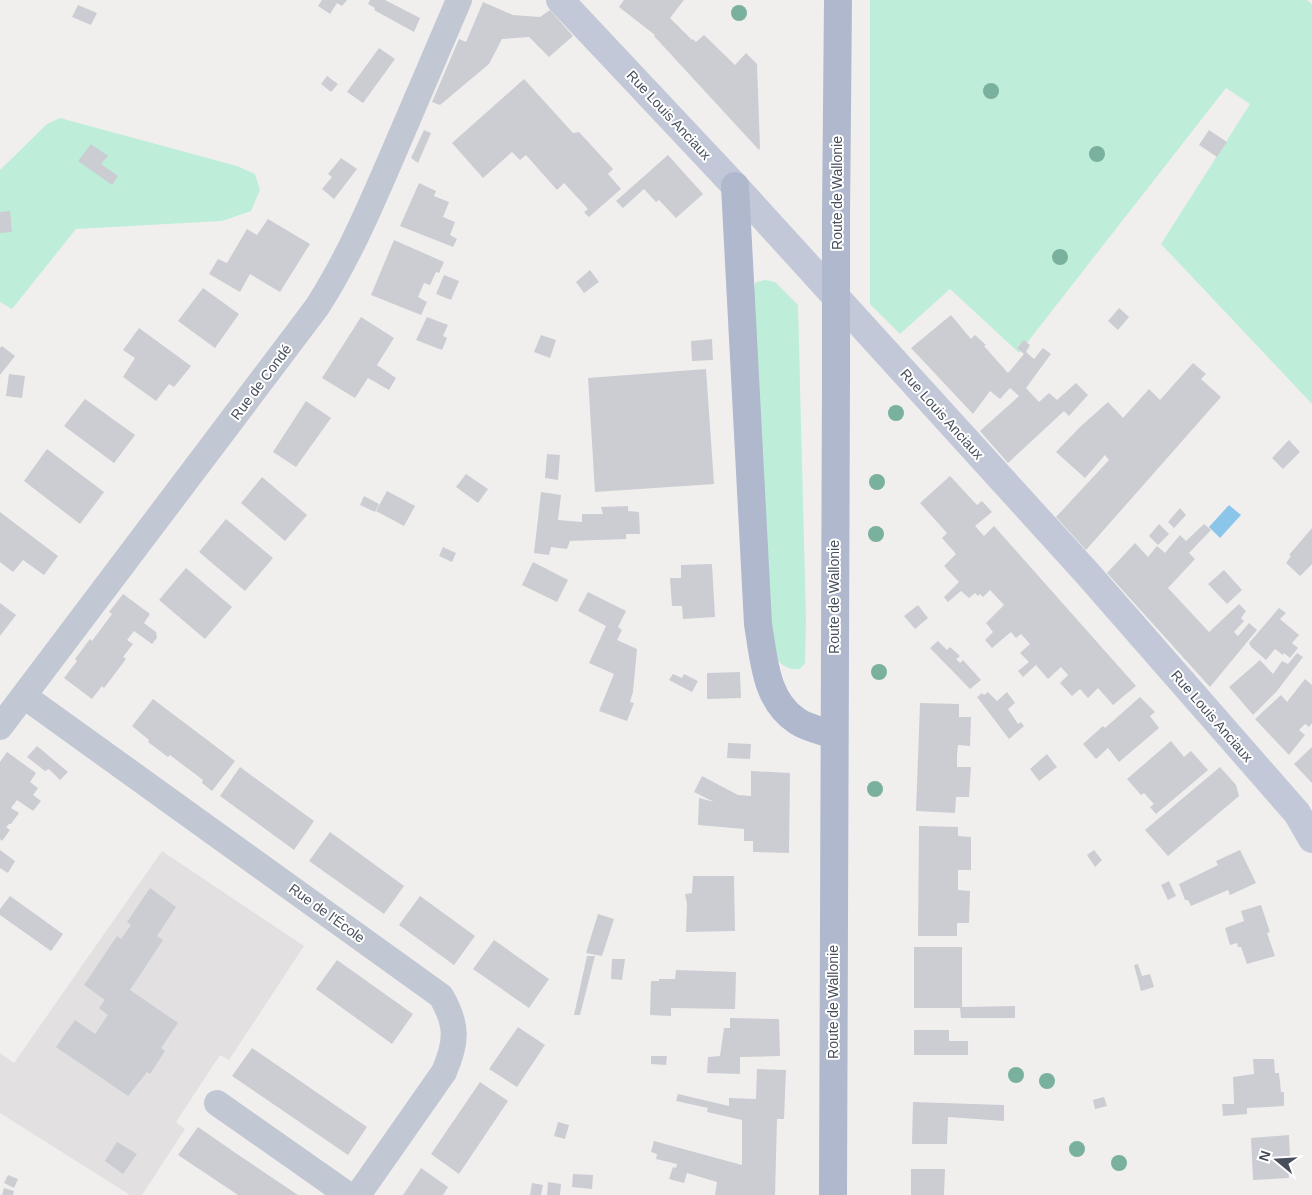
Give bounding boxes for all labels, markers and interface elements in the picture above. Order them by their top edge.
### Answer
street label: Rue Louis Anciaux [624,67,714,163]
street label: Route de Wallonie [829,136,845,250]
street label: Rue de Condé [227,341,295,423]
street label: Rue Louis Anciaux [897,366,987,462]
street label: Route de Wallonie [826,540,842,654]
street label: Rue Louis Anciaux [1168,667,1256,765]
street label: Rue de l'École [286,880,368,946]
street label: Route de Wallonie [825,945,841,1059]
north arrow [1252,1135,1302,1185]
text: N [1255,1149,1274,1163]

